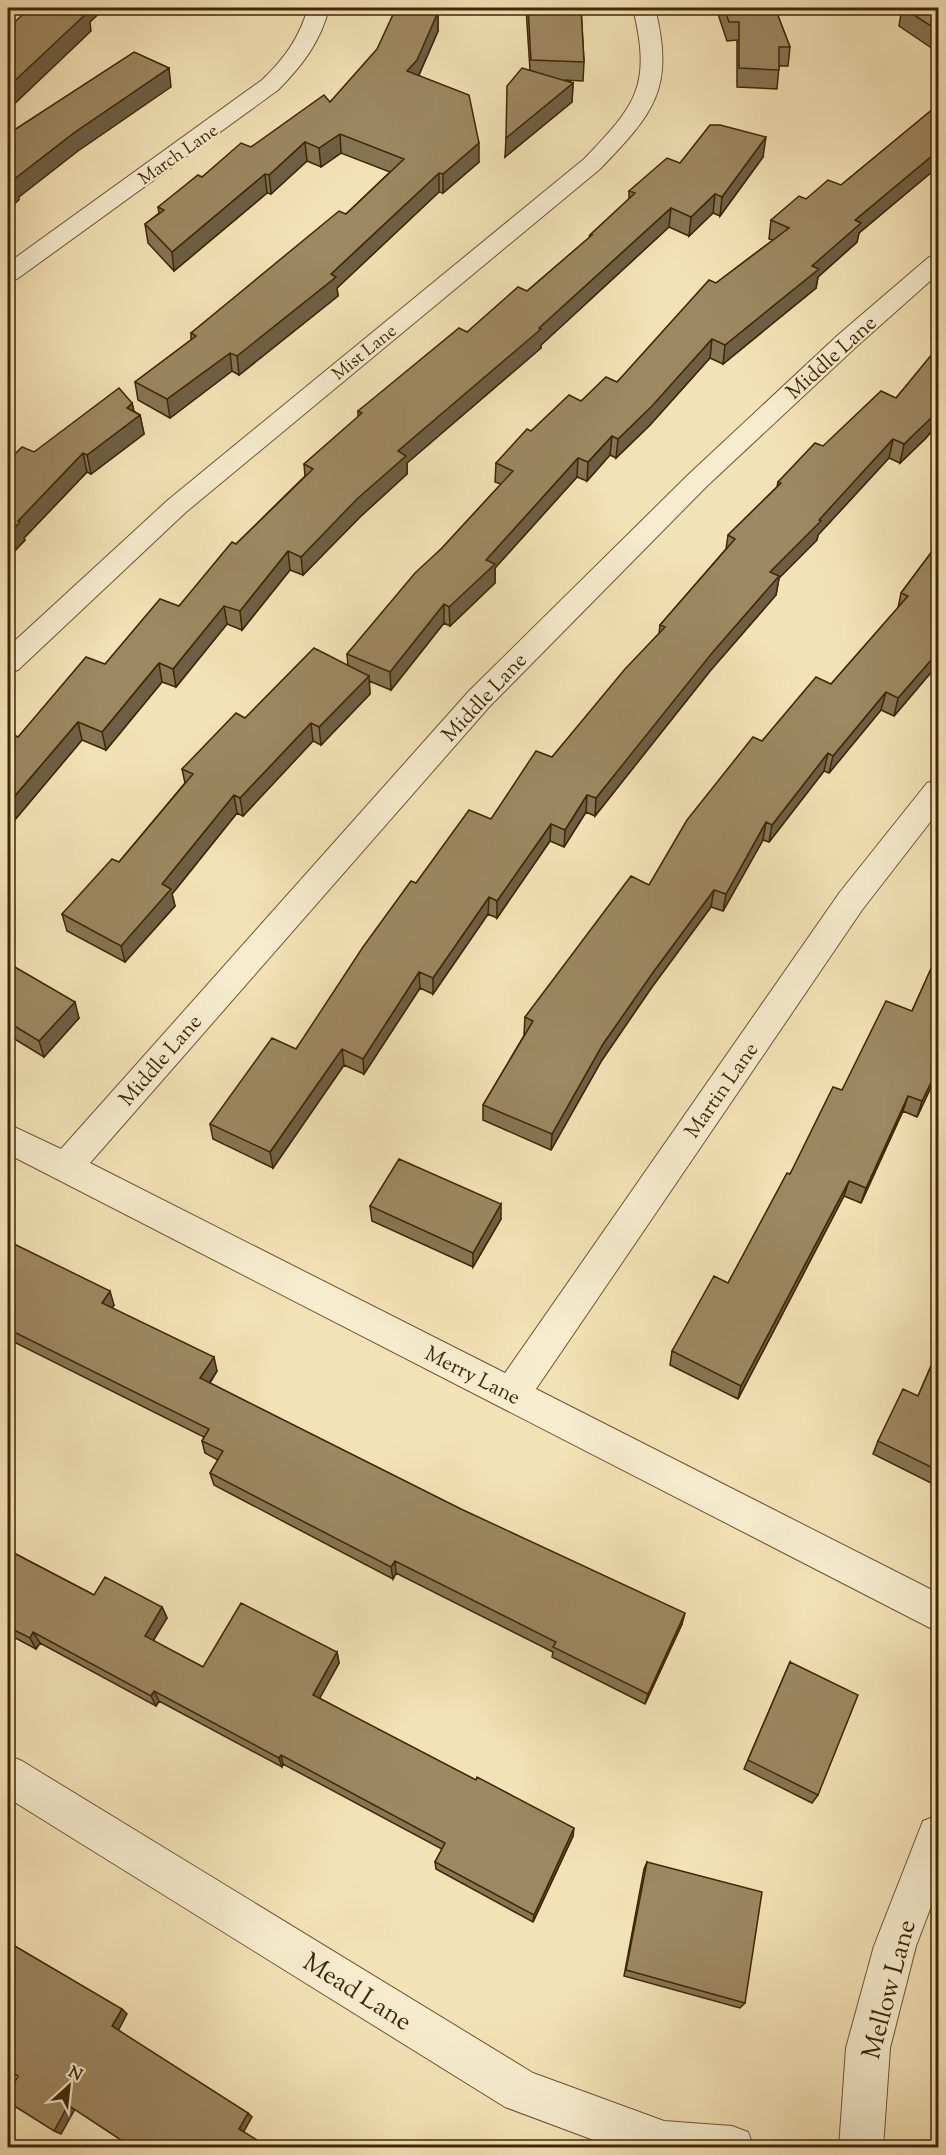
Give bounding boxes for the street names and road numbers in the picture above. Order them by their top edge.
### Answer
street label: March Lane [134,119,224,193]
street label: Middle Lane [780,310,884,407]
street label: Mist Lane [327,319,403,388]
street label: Middle Lane [436,647,535,750]
street label: Middle Lane [113,1009,210,1114]
street label: Martin Lane [679,1037,767,1145]
street label: Merry Lane [419,1340,525,1414]
street label: Mellow Lane [854,1916,927,2064]
street label: Mead Lane [295,1945,418,2041]

